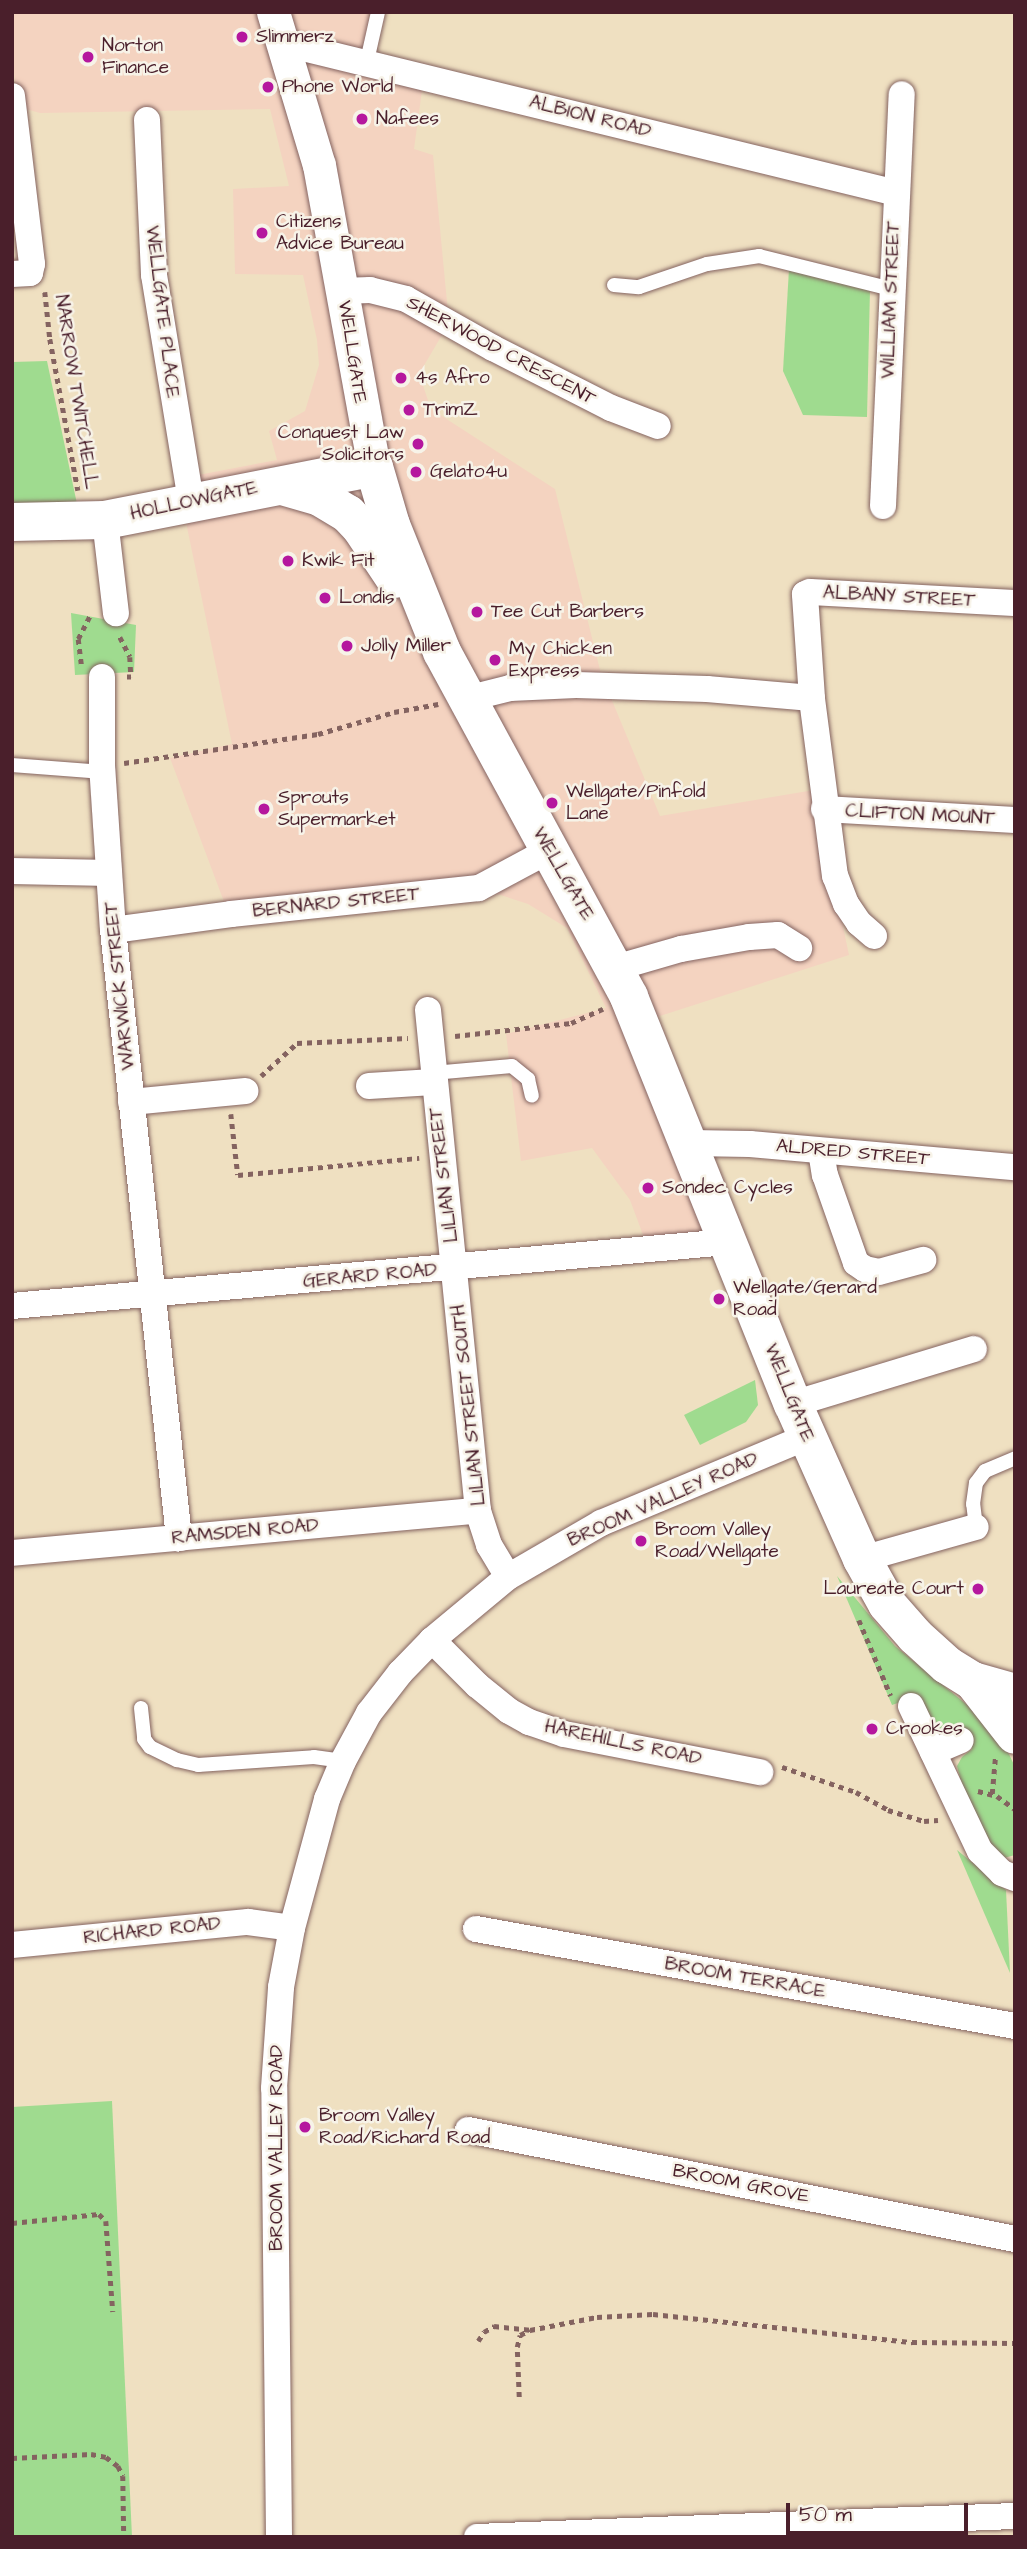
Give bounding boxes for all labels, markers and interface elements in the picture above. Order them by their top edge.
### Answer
place label: Slimmerz [256,26,334,48]
marker: Slimmerz [234,29,250,45]
place label: Norton Finance [102,35,169,79]
marker: Norton Finance [80,49,96,65]
place label: Phone World [282,76,393,98]
marker: Phone World [260,79,276,95]
street label: ALBION ROAD [527,91,653,143]
place label: Nafees [376,108,439,130]
marker: Nafees [354,111,370,127]
place label: Citizens Advice Bureau [276,211,404,255]
street label: WILLIAM STREET [877,221,905,379]
street label: WELLGATE PLACE [140,224,184,400]
marker: Citizens Advice Bureau [254,225,270,241]
street label: SHERWOOD CRESCENT [403,291,599,411]
street label: NARROW TWITCHELL [49,293,103,491]
street label: WELLGATE [333,299,371,405]
place label: 4s Afro [415,367,490,389]
marker: 4s Afro [393,370,409,386]
place label: TrimZ [423,399,478,421]
marker: TrimZ [401,402,417,418]
place label: Conquest Law Solicitors [278,422,404,466]
marker: Conquest Law Solicitors [410,436,426,452]
place label: Gelato4u [430,461,507,483]
marker: Gelato4u [408,464,424,480]
street label: HOLLOWGATE [128,476,260,526]
place label: Kwik Fit [302,550,375,572]
marker: Kwik Fit [280,553,296,569]
street label: ALBANY STREET [822,582,976,612]
place label: Londis [339,587,394,609]
marker: Londis [317,590,333,606]
place label: Tee Cut Barbers [491,601,644,623]
marker: Tee Cut Barbers [469,604,485,620]
place label: Jolly Miller [361,635,451,657]
marker: Jolly Miller [339,638,355,654]
place label: My Chicken Express [509,638,612,682]
marker: My Chicken Express [487,652,503,668]
place label: Wellgate/Pinfold Lane [566,781,705,825]
place label: Sprouts Supermarket [278,787,396,831]
marker: Wellgate/Pinfold Lane [544,795,560,811]
street label: CLIFTON MOUNT [845,800,995,830]
marker: Sprouts Supermarket [256,801,272,817]
street label: WELLGATE [527,823,599,925]
street label: BERNARD STREET [251,883,421,923]
street label: WARWICK STREET [100,901,140,1071]
street label: LILIAN STREET [424,1106,464,1244]
street label: ALDRED STREET [775,1135,931,1171]
place label: Sondec Cycles [662,1177,793,1199]
marker: Sondec Cycles [640,1180,656,1196]
street label: GERARD ROAD [302,1259,438,1293]
place label: Wellgate/Gerard Road [733,1277,877,1321]
marker: Wellgate/Gerard Road [711,1291,727,1307]
street label: LILIAN STREET SOUTH [447,1303,491,1507]
street label: WELLGATE [759,1341,819,1445]
street label: BROOM VALLEY ROAD [564,1448,762,1552]
street label: RAMSDEN ROAD [171,1514,319,1550]
place label: Broom Valley Road/Wellgate [655,1519,779,1563]
marker: Broom Valley Road/Wellgate [633,1533,649,1549]
place label: Laureate Court [824,1578,964,1600]
marker: Laureate Court [970,1581,986,1597]
street label: HAREHILLS ROAD [543,1715,703,1771]
place label: Crookes [886,1718,963,1740]
marker: Crookes [864,1721,880,1737]
street label: RICHARD ROAD [82,1912,222,1950]
street label: BROOM TERRACE [663,1953,827,2003]
street label: BROOM VALLEY ROAD [266,2045,288,2251]
place label: Broom Valley Road/Richard Road [319,2105,490,2149]
marker: Broom Valley Road/Richard Road [297,2119,313,2135]
street label: BROOM GROVE [671,2160,811,2208]
scale bar [789,2490,971,2534]
text: 50 m [799,2500,852,2529]

